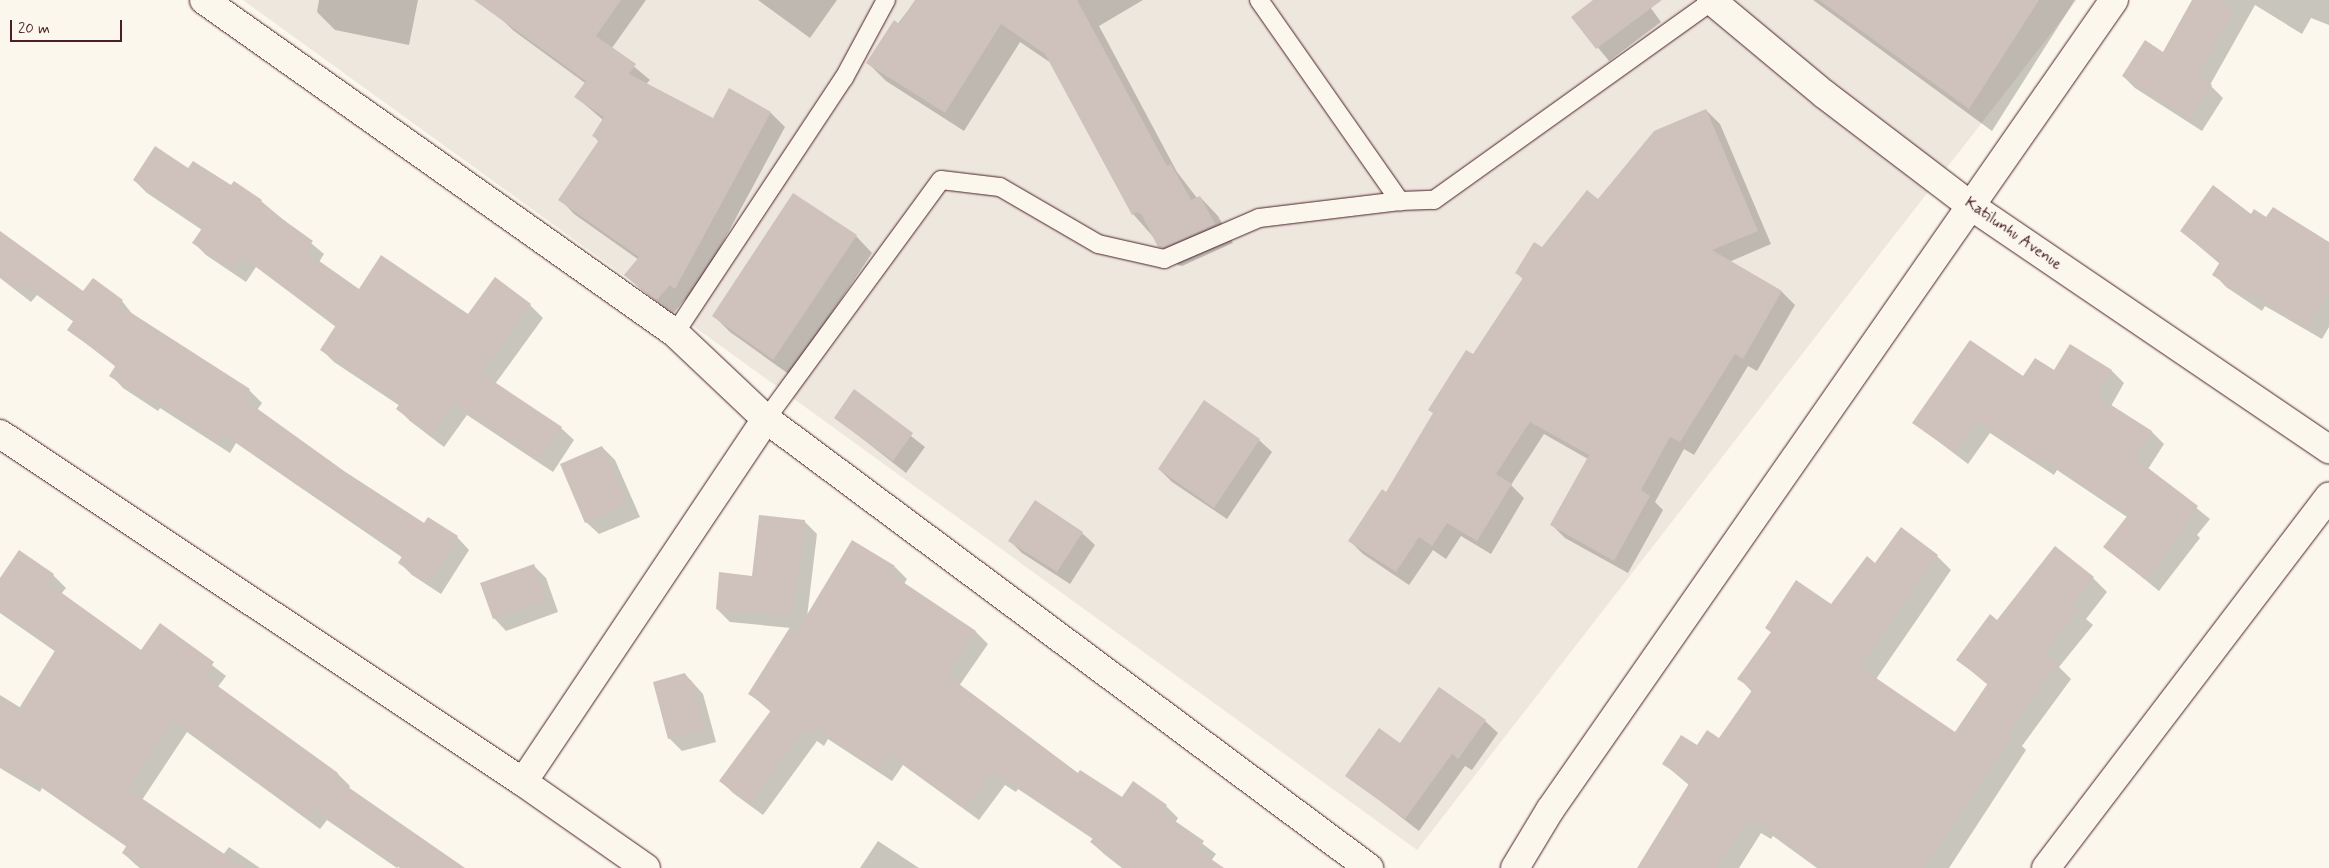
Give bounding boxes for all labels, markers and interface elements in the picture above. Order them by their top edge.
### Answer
scale bar [12,10,125,42]
text: 20 m [18,19,50,39]
street label: Katilunhu Avenue [1960,193,2066,275]

